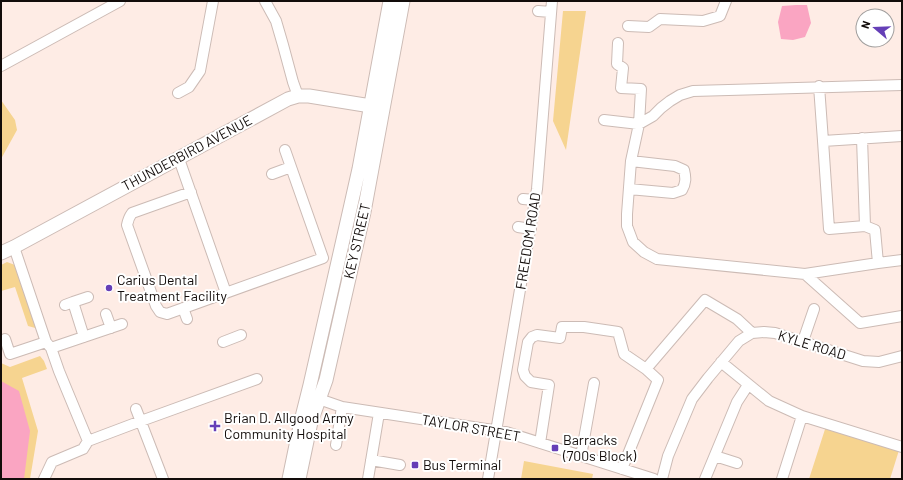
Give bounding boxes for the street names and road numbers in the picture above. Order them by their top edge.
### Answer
street label: THUNDERBIRD AVENUE [119,111,255,194]
street label: FREEDOM ROAD [511,191,544,291]
street label: KEY STREET [340,201,373,280]
street label: KYLE ROAD [776,326,848,363]
street label: TAYLOR STREET [420,410,522,445]

